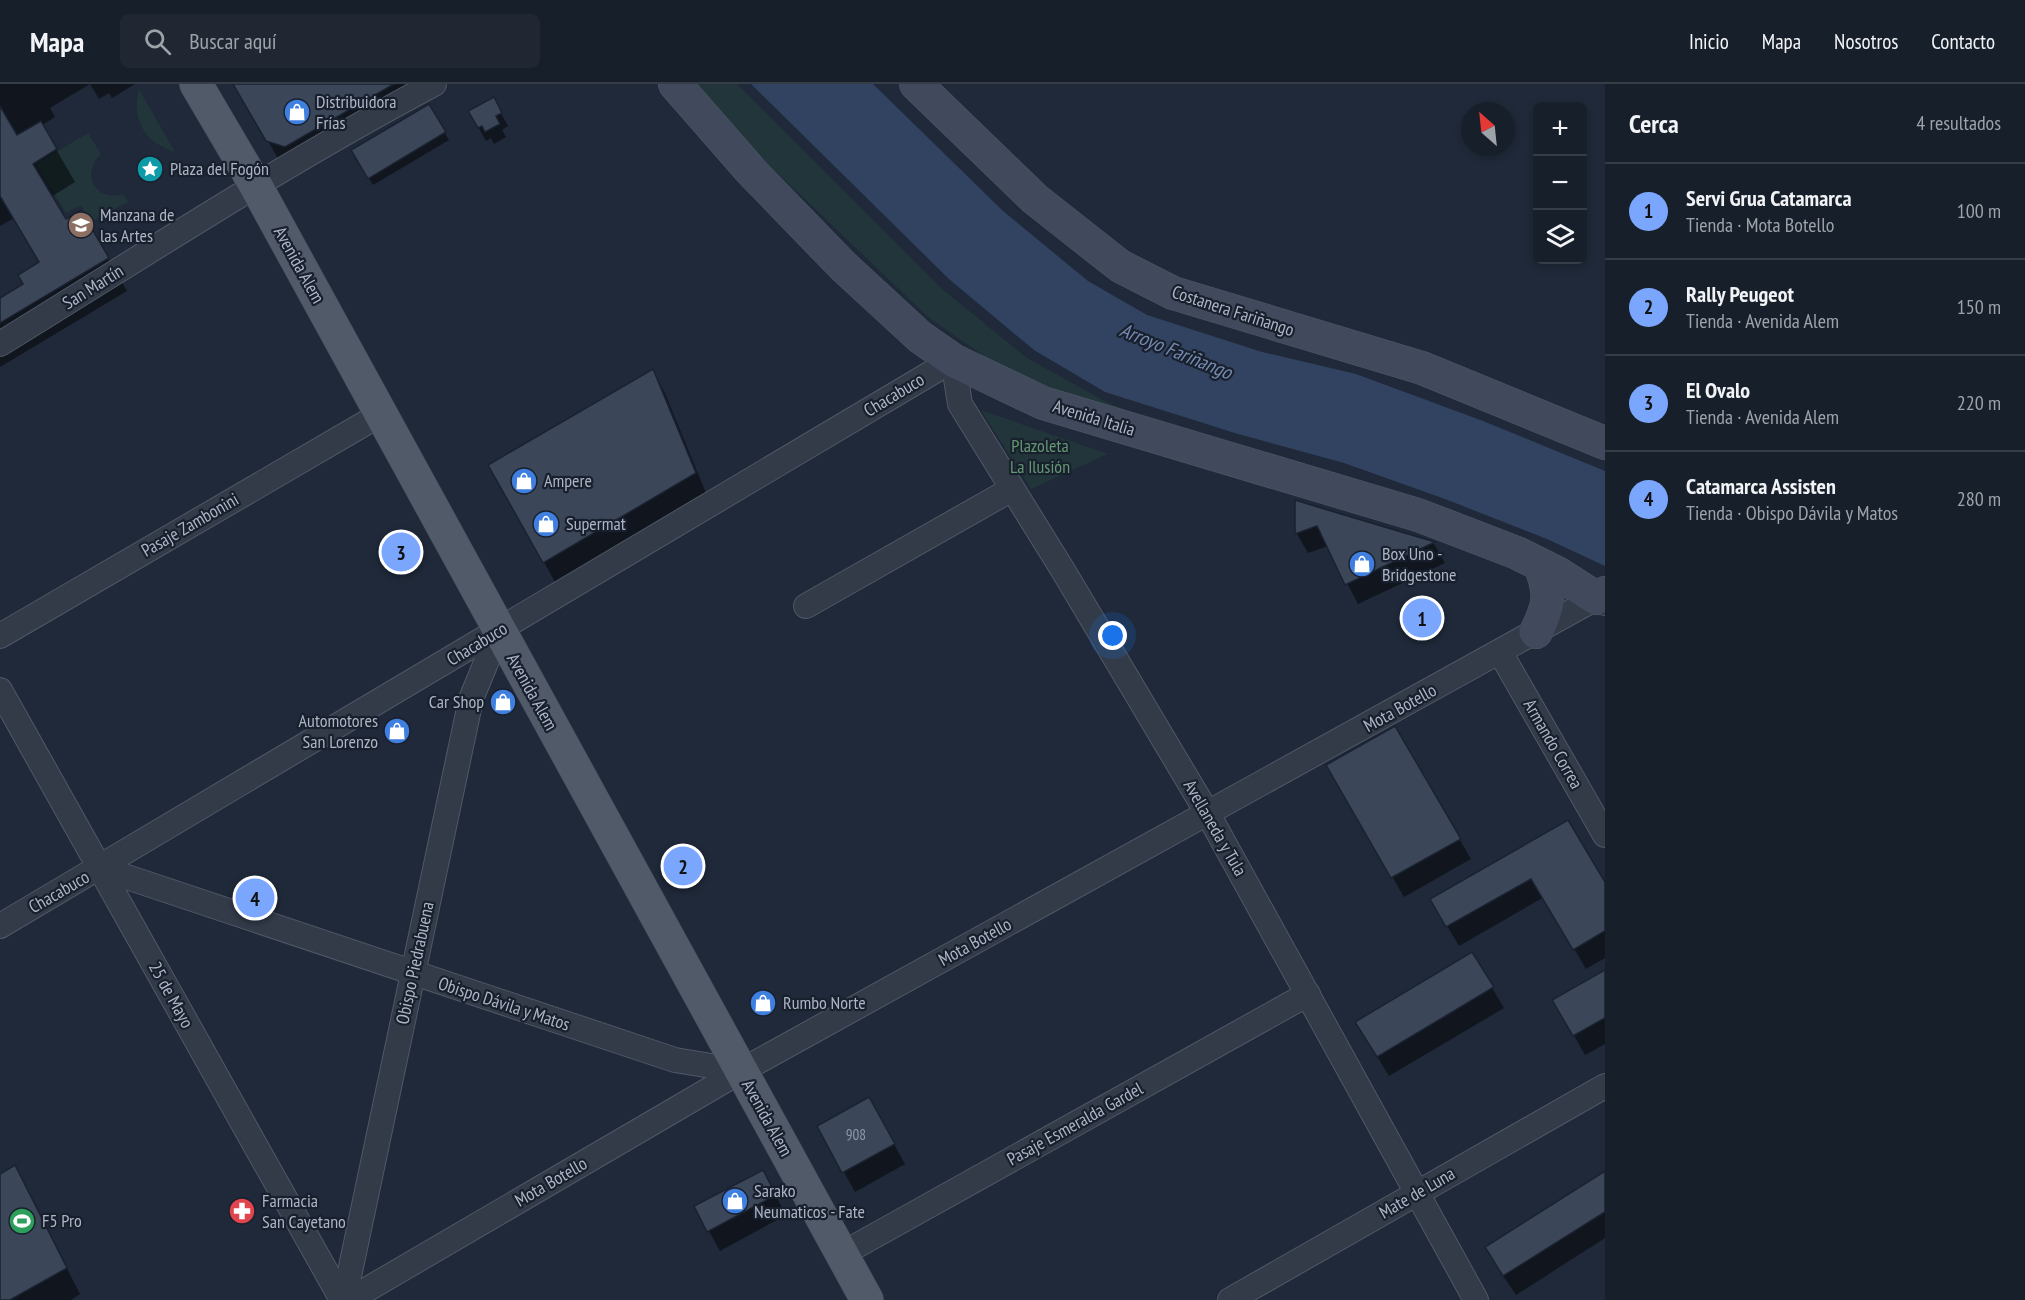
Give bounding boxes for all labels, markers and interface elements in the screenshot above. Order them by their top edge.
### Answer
search box [120,14,540,68]
text: Mapa [30,23,84,60]
icon: search [141,25,174,58]
text: Buscar aquí [189,27,277,55]
text: Inicio [1689,28,1729,55]
text: Mapa [1762,28,1801,55]
text: Nosotros [1834,28,1898,55]
text: Contacto [1931,28,1995,55]
place label: Distribuidora Frías [316,90,396,134]
shop icon: Distribuidora Frías [282,97,312,127]
north arrow [1461,102,1515,156]
map controls [1533,102,1587,264]
button: + [1533,102,1587,156]
text: Cerca [1629,107,1679,140]
text: 4 resultados [1916,110,2001,136]
place icon: Plaza del Fogón [135,154,165,184]
button: − [1533,156,1587,210]
place label: Plaza del Fogón [170,157,269,180]
text: Servi Grua Catamarca [1686,184,1852,212]
text: 1 [1644,198,1653,224]
text: 100 m [1957,198,2001,224]
place label: Manzana de las Artes [100,203,174,247]
school or university icon: Manzana de las Artes [66,210,96,240]
button: layers [1533,210,1587,264]
text: Tienda · Mota Botello [1686,212,1834,238]
street label: Avenida Alem [269,222,330,307]
street label: San Martín [58,259,127,314]
street label: Costanera Fariñango [1169,280,1297,341]
text: Rally Peugeot [1686,280,1794,308]
text: 2 [1644,294,1653,320]
text: 150 m [1957,294,2001,320]
text: Tienda · Avenida Alem [1686,308,1839,334]
water label: Arroyo Fariñango [1116,317,1237,386]
street label: Chacabuco [859,367,928,422]
text: El Ovalo [1686,376,1750,404]
text: 3 [1644,390,1653,416]
text: 220 m [1957,390,2001,416]
street label: Avenida Italia [1050,394,1138,441]
text: Tienda · Avenida Alem [1686,404,1839,430]
park label: Plazoleta La Ilusión [1010,434,1070,478]
shop icon: Ampere [509,466,539,496]
place label: Ampere [544,469,592,492]
text: Catamarca Assisten [1686,472,1836,500]
text: 4 [1644,486,1653,512]
text: 280 m [1957,486,2001,512]
street label: Pasaje Zambonini [137,487,243,562]
text: Tienda · Obispo Dávila y Matos [1686,500,1898,526]
shop icon: Supermat [531,509,561,539]
place label: Supermat [566,512,626,535]
pin: 3 [382,530,420,574]
place label: Box Uno - Bridgestone [1382,542,1456,586]
shop icon: Box Uno - Bridgestone [1347,549,1377,579]
pin: 1 [1402,596,1442,640]
street label: Chacabuco [442,616,511,671]
your location [1098,621,1127,650]
street label: Avenida Alem [502,649,563,734]
street label: Mota Botello [1359,678,1440,737]
shop icon: Car Shop [488,687,518,717]
place label: Car Shop [429,690,484,713]
street label: Armando Correa [1519,695,1588,793]
place label: Automotores San Lorenzo [299,709,378,753]
shop icon: Automotores San Lorenzo [382,716,412,746]
street label: Avellaneda y Tula [1179,776,1252,880]
pin: 2 [664,844,702,888]
street label: Chacabuco [24,865,93,918]
pin: 4 [236,876,274,920]
street label: Obispo Piedrabuena [390,900,439,1026]
street label: Mota Botello [934,912,1015,971]
street label: 25 de Mayo [144,958,199,1032]
street label: Obispo Dávila y Matos [435,971,573,1036]
shop icon: Rumbo Norte [748,988,778,1018]
place label: Rumbo Norte [783,991,866,1014]
street label: Avenida Alem [737,1075,798,1160]
street label: Pasaje Esmeralda Gardel [1003,1076,1147,1170]
house number: 908 [846,1125,866,1144]
street label: Mota Botello [510,1152,591,1211]
street label: Mate de Luna [1375,1162,1459,1224]
place label: Sarako Neumaticos - Fate [754,1179,865,1223]
shop icon: Sarako Neumaticos - Fate [720,1186,750,1216]
place label: Farmacia San Cayetano [262,1189,346,1233]
pharmacy icon: Farmacia San Cayetano [227,1196,257,1226]
sports icon: F5 Pro [7,1206,37,1236]
place label: F5 Pro [42,1209,82,1232]

